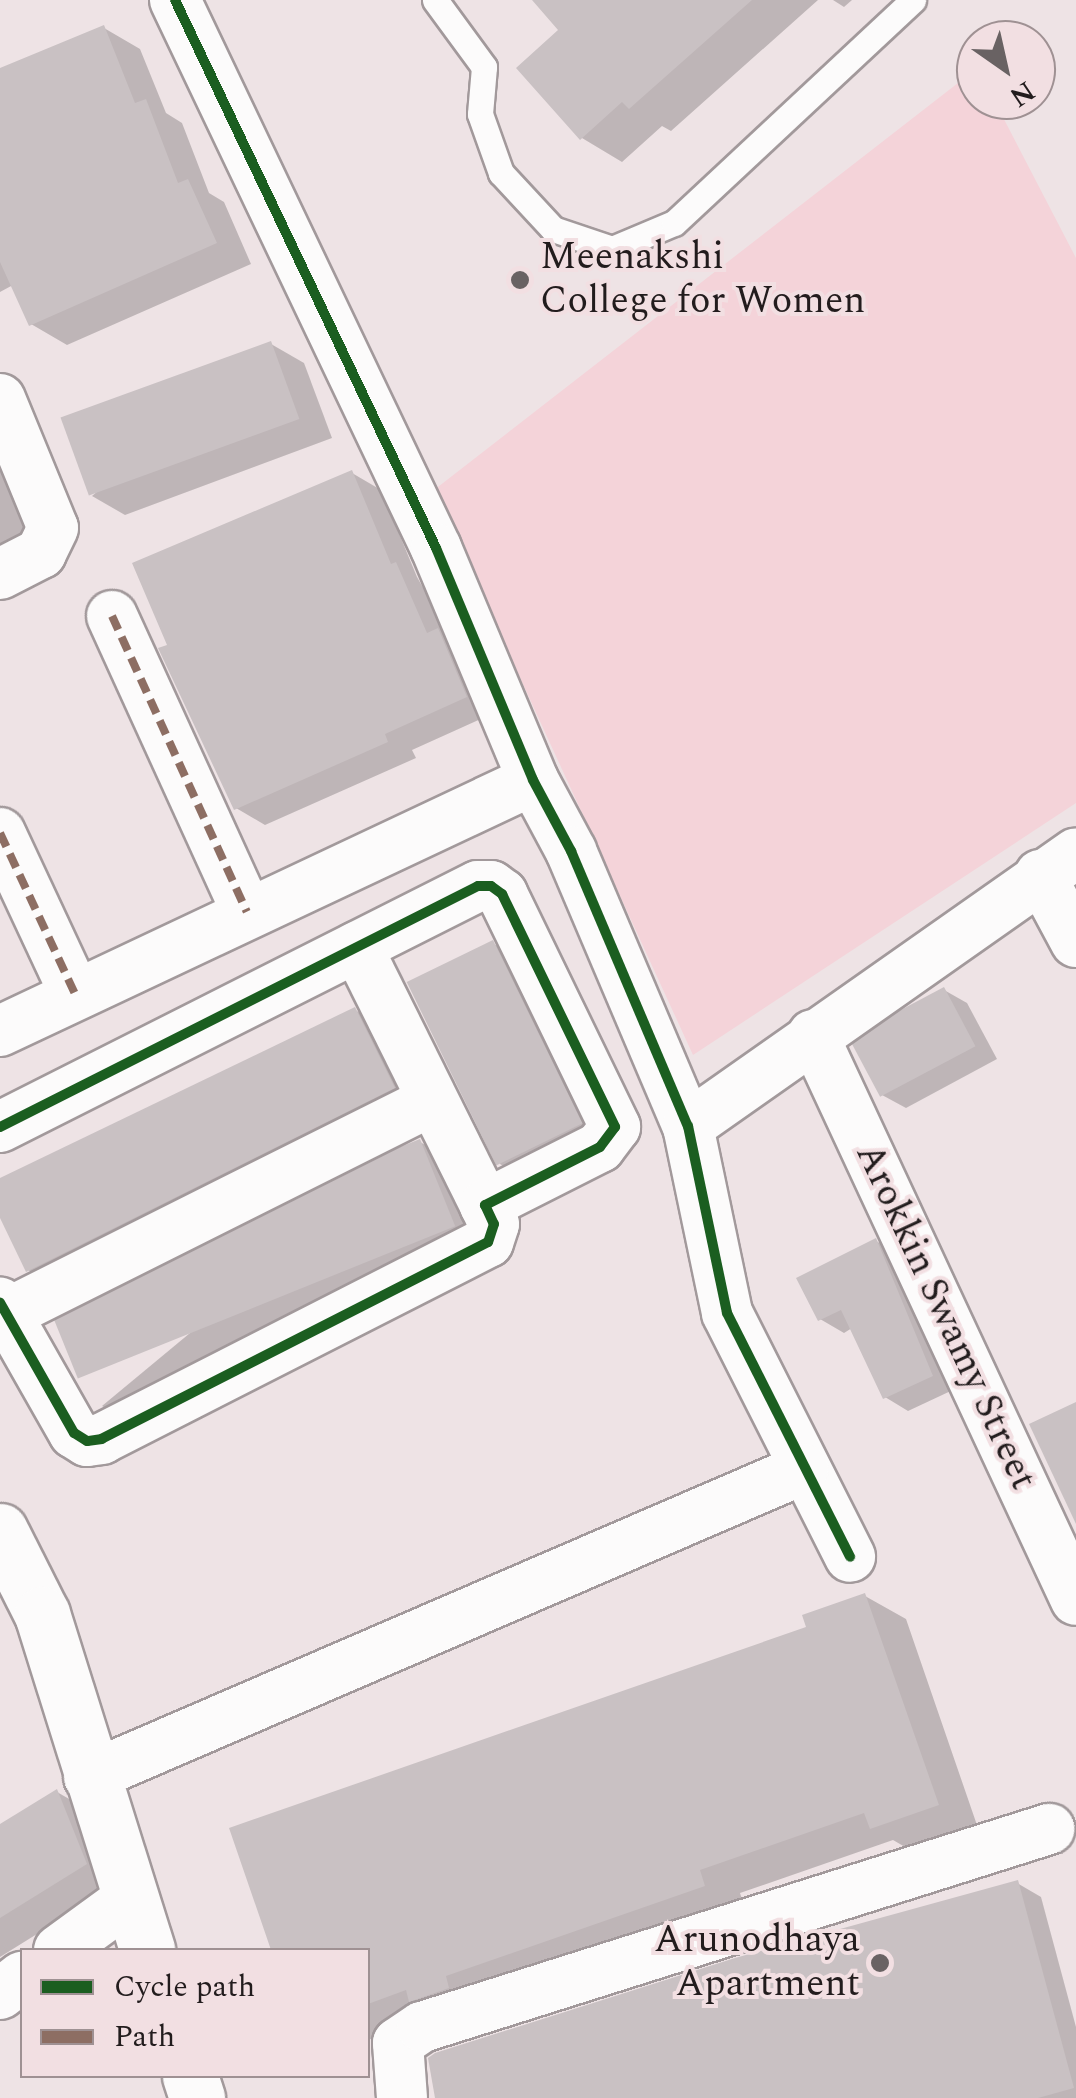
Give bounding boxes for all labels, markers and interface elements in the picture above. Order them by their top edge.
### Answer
north arrow [956,20,1056,120]
text: N [1000,69,1043,118]
place label: Meenakshi College for Women [540,235,865,324]
marker: Meenakshi College for Women [509,269,531,291]
street label: Arokkin Swamy Street [845,1137,1045,1497]
place label: Arunodhaya Apartment [654,1918,860,2008]
legend [20,1948,370,2078]
marker: Arunodhaya Apartment [869,1952,891,1974]
text: Cycle path [114,1964,255,2010]
text: Path [114,2014,175,2060]

